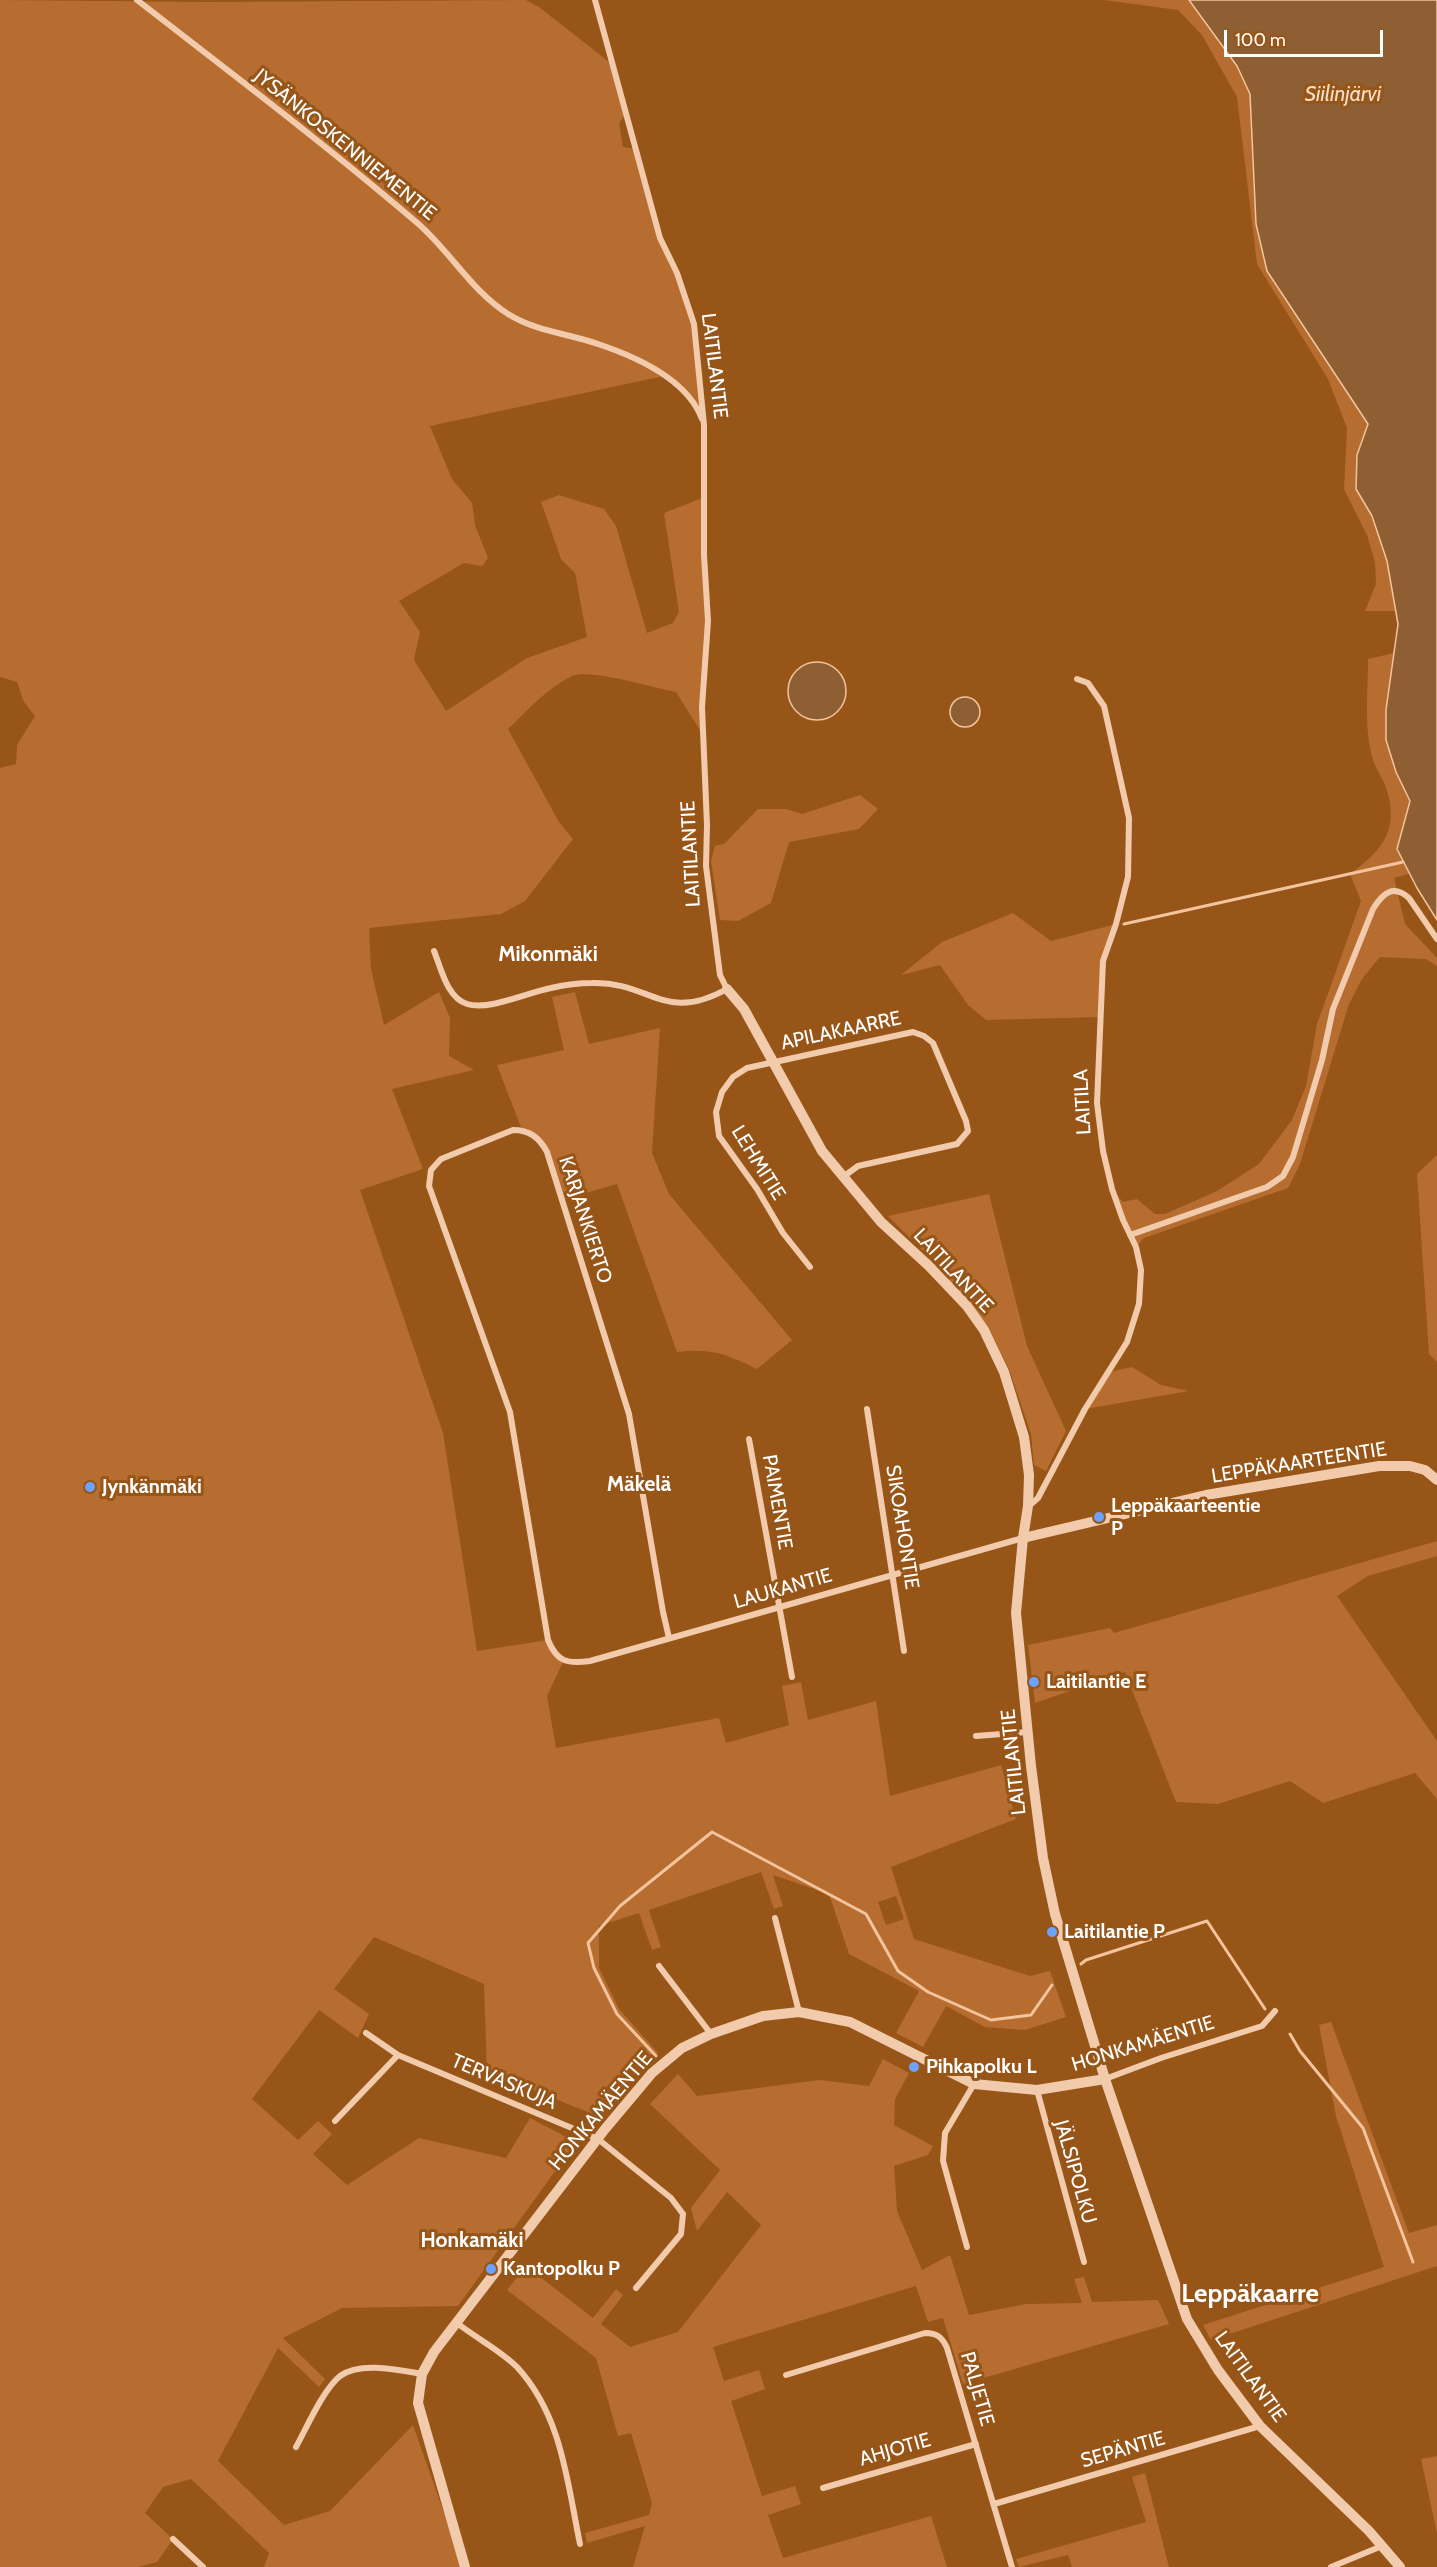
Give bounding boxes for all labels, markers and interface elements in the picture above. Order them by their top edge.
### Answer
scale bar [1227,18,1386,56]
text: 100 m [1235,29,1286,51]
street label: JYSÄNKOSKENNIEMENTIE [249,64,441,226]
water label: Siilinjärvi [1305,82,1381,108]
street label: LAITILANTIE [696,312,732,420]
street label: LAITILANTIE [676,800,706,908]
district label: Mikonmäki [498,942,598,968]
street label: APILAKAARRE [779,1007,903,1055]
street label: LAITILA [1069,1069,1097,1135]
street label: LEHMITIE [726,1121,790,1205]
street label: KARJANKIERTO [553,1153,617,1287]
street label: LAITILANTIE [908,1224,998,1318]
street label: LEPPÄKAARTEENTIE [1210,1437,1388,1489]
street label: PAIMENTIE [757,1453,797,1551]
street label: SIKOAHONTIE [880,1463,924,1591]
district label: Mäkelä [607,1472,671,1498]
place label: Jynkänmäki [102,1475,202,1499]
marker: Jynkänmäki [83,1480,97,1494]
place label: Leppäkaarteentie P [1111,1494,1261,1541]
marker: Leppäkaarteentie P [1092,1510,1106,1524]
street label: LAUKANTIE [731,1564,835,1614]
place label: Laitilantie E [1046,1670,1146,1694]
marker: Laitilantie E [1027,1675,1041,1689]
street label: LAITILANTIE [997,1708,1031,1816]
place label: Laitilantie P [1064,1920,1165,1944]
marker: Laitilantie P [1045,1925,1059,1939]
street label: HONKAMÄENTIE [1069,2011,1217,2077]
street label: HONKAMÄENTIE [544,2047,658,2175]
street label: TERVASKUJA [448,2049,560,2115]
place label: Pihkapolku L [926,2055,1037,2079]
marker: Pihkapolku L [907,2060,921,2074]
street label: JÄLSIPOLKU [1049,2117,1101,2227]
district label: Honkamäki [420,2228,524,2254]
place label: Kantopolku P [503,2257,620,2281]
marker: Kantopolku P [484,2262,498,2276]
district label: Leppäkaarre [1181,2278,1319,2310]
street label: LAITILANTIE [1209,2327,1291,2427]
street label: PALJETIE [955,2349,999,2429]
street label: SEPÄNTIE [1078,2427,1168,2473]
street label: AHJOTIE [856,2428,934,2472]

